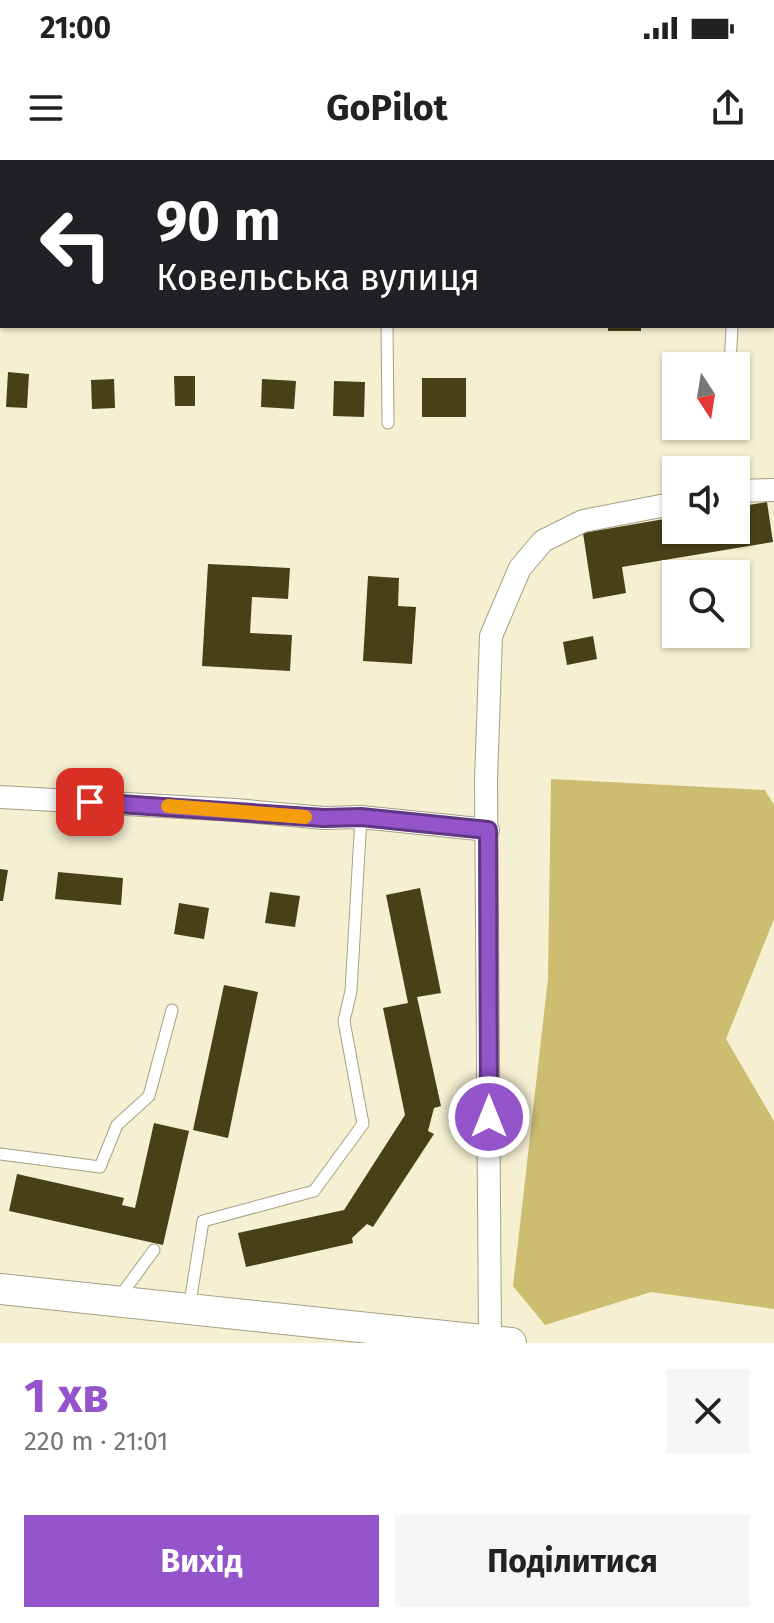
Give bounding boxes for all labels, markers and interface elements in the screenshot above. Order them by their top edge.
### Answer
text: 21:00 [40,10,111,46]
icon: menu [24,86,68,130]
text: GoPilot [326,86,448,130]
icon: share [706,86,750,130]
text: 90 m [156,188,281,255]
icon: left [24,192,128,296]
text: Ковельська вулиця [156,256,480,300]
north arrow [662,352,750,440]
map controls [662,352,750,648]
button: sound [662,456,750,544]
button: search [662,560,750,648]
pin [56,768,124,836]
icon: arrive [68,780,112,824]
position arrow [447,1075,531,1159]
text: 1 хв [24,1367,109,1425]
button: close [666,1369,750,1453]
text: 220 m · 21:01 [24,1426,168,1457]
button: Вихід [24,1515,379,1607]
button: Поділитися [395,1515,750,1607]

